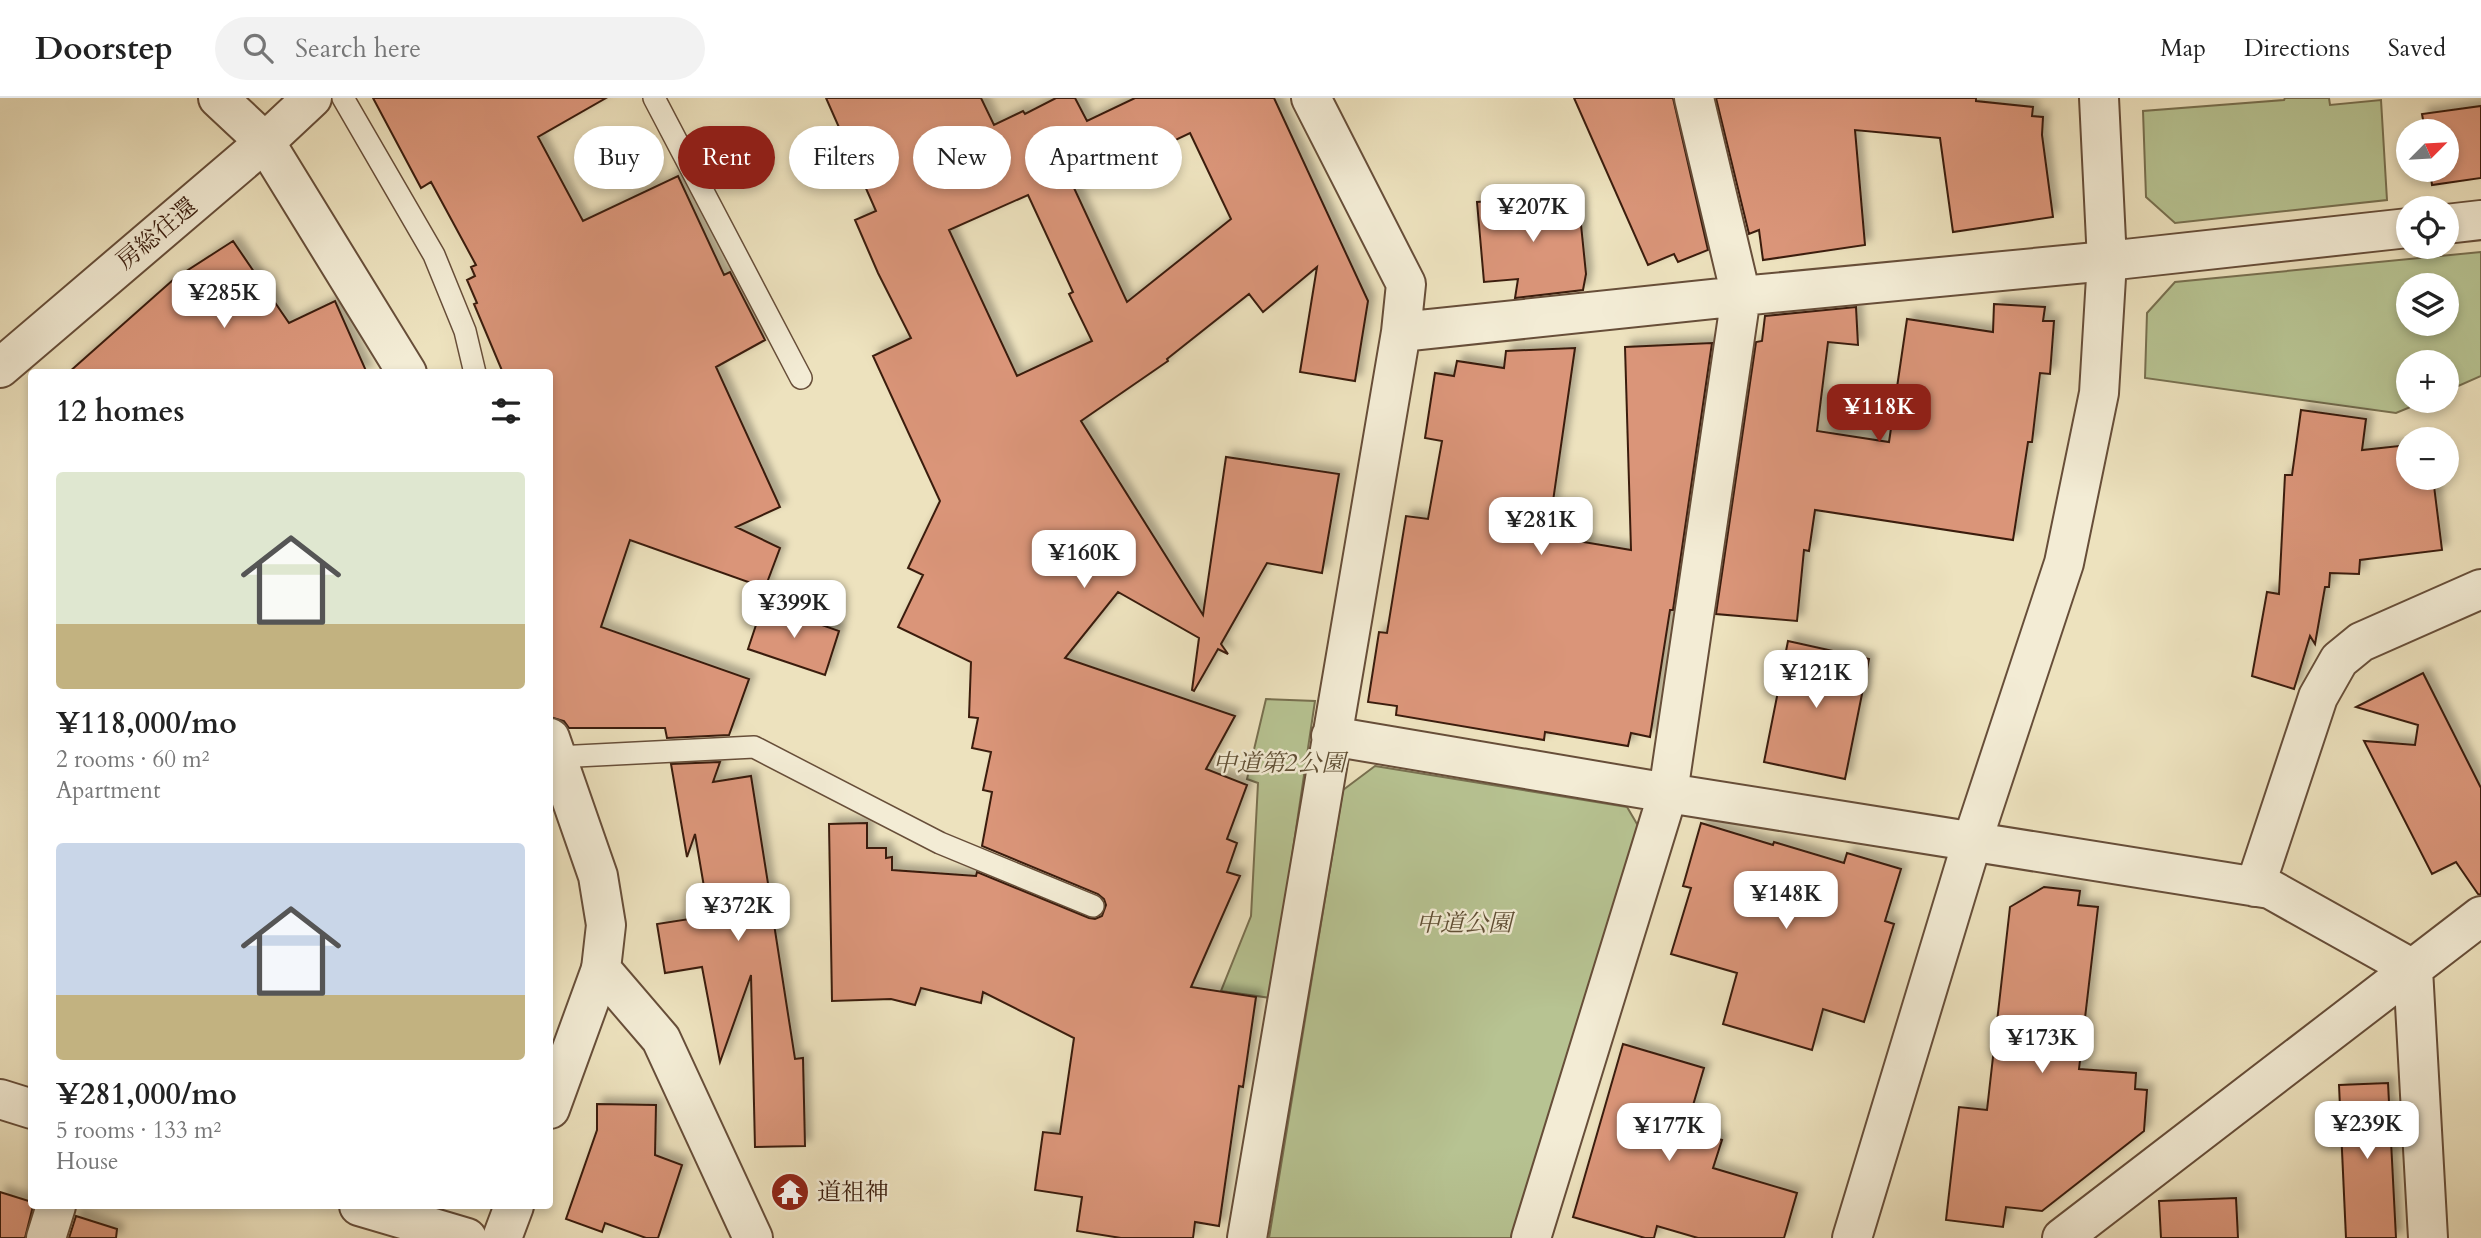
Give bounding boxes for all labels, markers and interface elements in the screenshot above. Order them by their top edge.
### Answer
search box [215,17,705,80]
text: Doorstep [35,26,173,71]
icon: search [239,29,277,67]
text: Search here [295,31,421,66]
text: Map [2160,32,2206,65]
text: Directions [2244,32,2350,65]
text: Saved [2388,32,2446,65]
north arrow [2396,119,2459,182]
map controls [2396,119,2459,490]
chip: Buy [574,126,664,189]
chip: Rent [678,126,775,189]
chip: Filters [789,126,899,189]
chip: New [913,126,1011,189]
chip: Apartment [1025,126,1182,189]
pin: ¥207K [1484,184,1582,244]
street label: 房総往還 [110,191,204,277]
text: ¥207K [1497,191,1569,222]
button: locate [2396,196,2459,259]
pin: ¥285K [175,271,273,330]
button: layers [2396,273,2459,336]
text: ¥285K [188,277,260,308]
button: + [2396,350,2459,413]
pin: ¥118K [1830,384,1928,444]
text: 12 homes [56,391,185,432]
text: ¥118K [1843,391,1915,422]
icon: filters [487,392,525,430]
button: − [2396,427,2459,490]
pin: ¥281K [1492,498,1590,557]
text: ¥281K [1505,504,1577,535]
icon: home [228,517,354,643]
pin: ¥160K [1035,531,1133,590]
text: ¥160K [1048,537,1120,568]
pin: ¥399K [745,580,843,640]
text: ¥399K [758,587,830,618]
pin: ¥121K [1767,650,1865,710]
text: ¥121K [1780,657,1852,688]
text: ¥118,000/mo [56,703,237,744]
text: 2 rooms · 60 m² [56,744,209,775]
park label: 中道第2公園 [1213,747,1349,780]
text: Apartment [56,775,160,806]
pin: ¥148K [1737,872,1835,931]
text: ¥148K [1750,878,1822,909]
pin: ¥372K [689,884,787,943]
icon: home [228,888,354,1014]
text: ¥372K [702,890,774,921]
park label: 中道公園 [1416,907,1516,940]
pin: ¥173K [1993,1016,2091,1075]
text: ¥173K [2006,1022,2078,1053]
text: ¥281,000/mo [56,1074,237,1115]
pin: ¥239K [2318,1102,2416,1161]
pin: ¥177K [1620,1104,1718,1163]
text: ¥239K [2331,1108,2403,1139]
text: ¥177K [1633,1110,1705,1141]
text: 5 rooms · 133 m² [56,1115,221,1146]
text: House [56,1146,118,1177]
temple icon: 道祖神 [769,1171,811,1213]
place label: 道祖神 [817,1176,889,1209]

